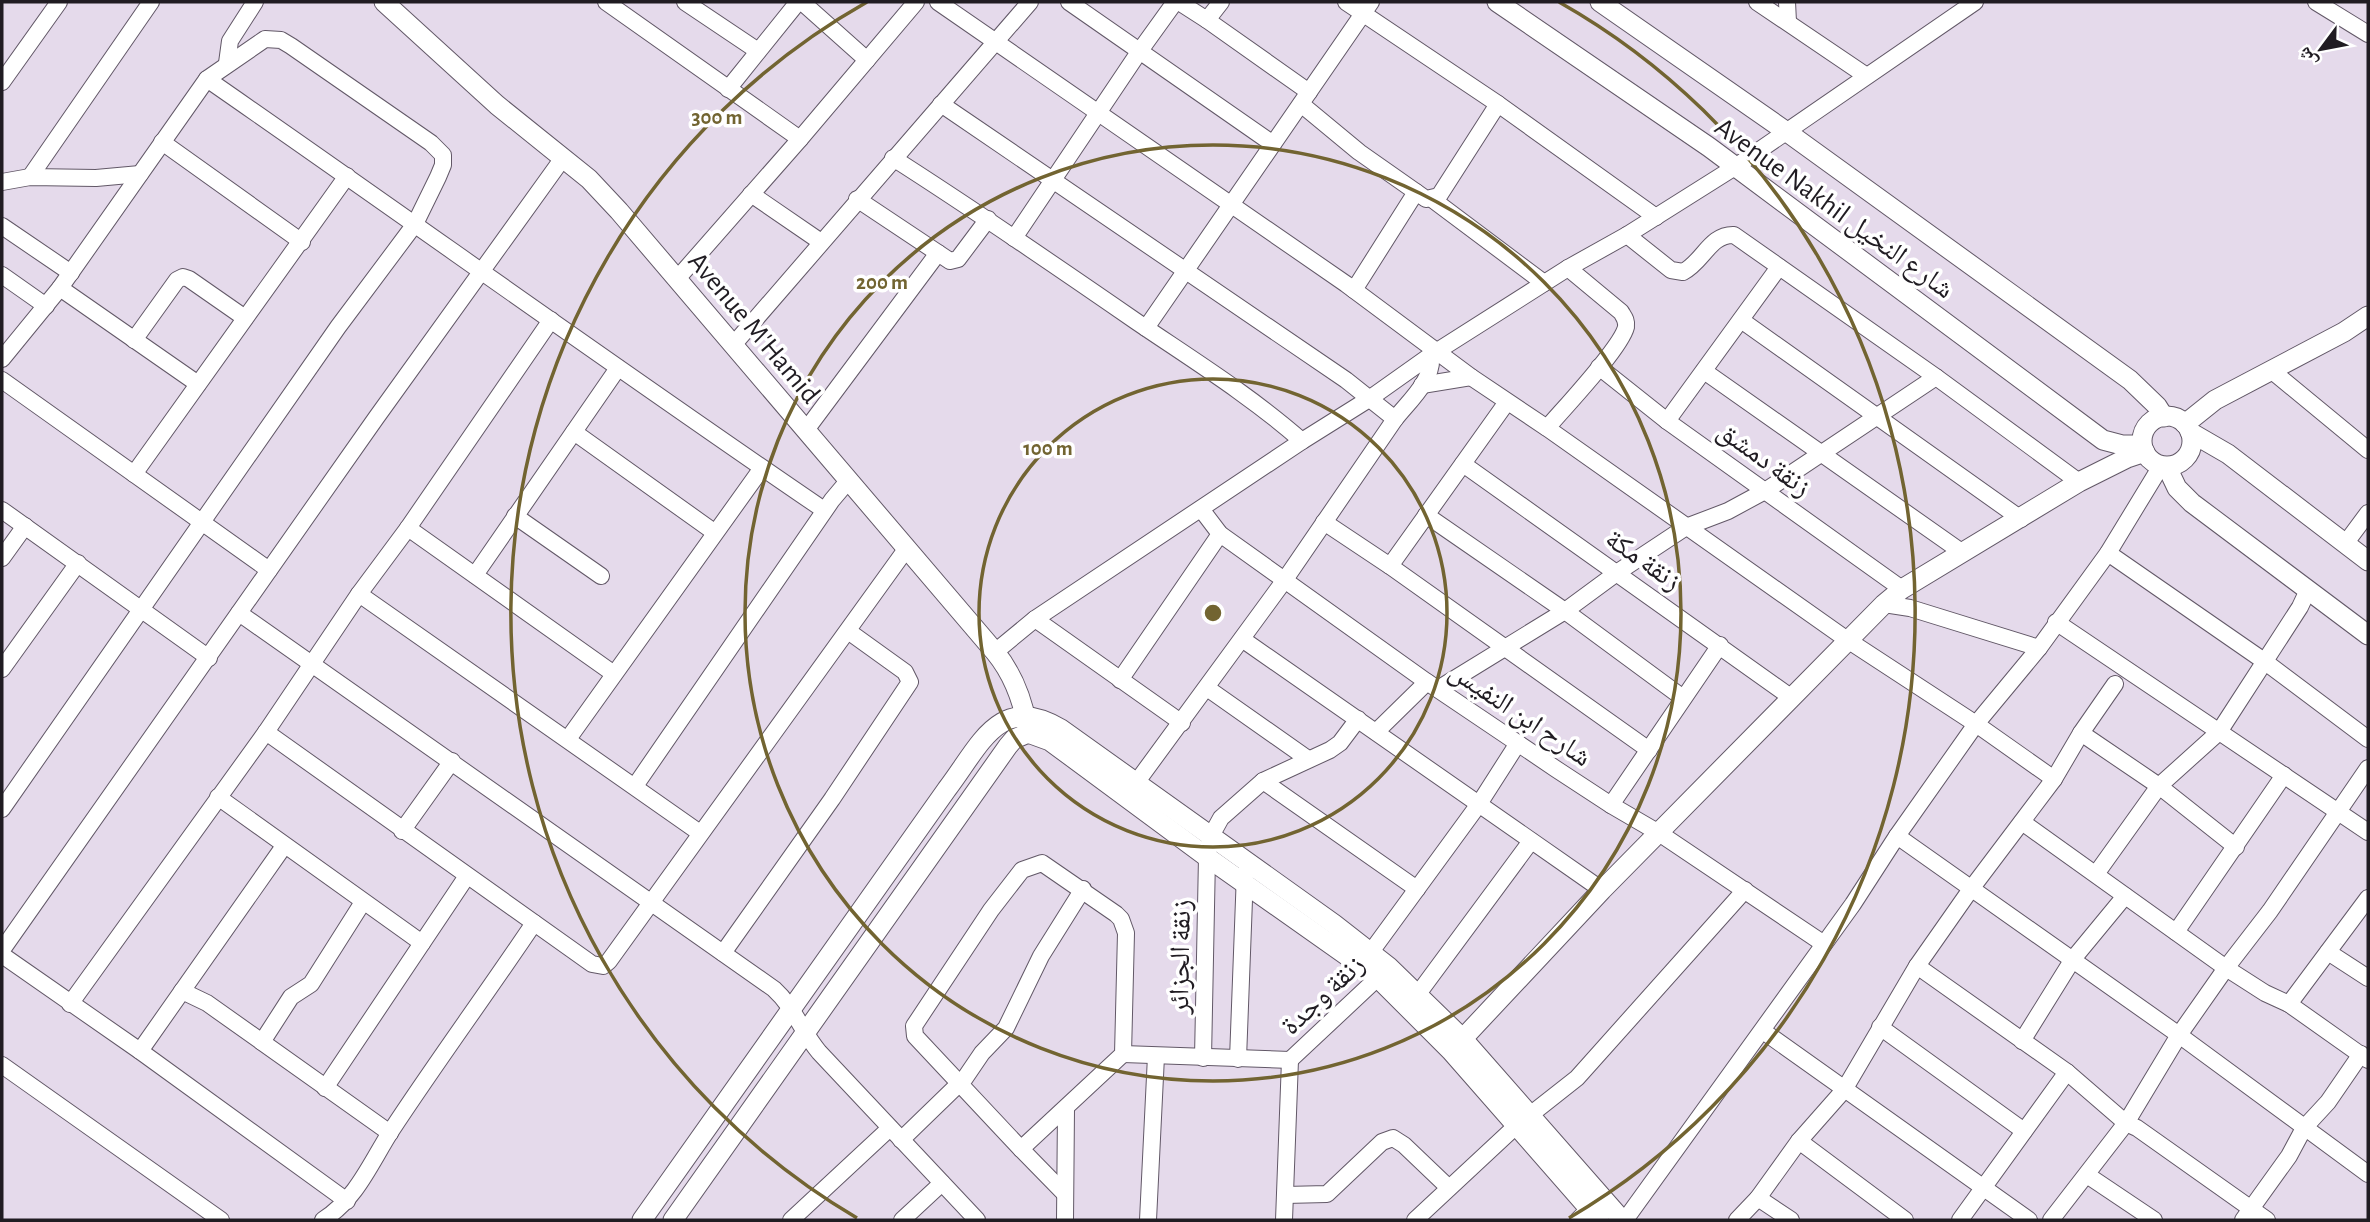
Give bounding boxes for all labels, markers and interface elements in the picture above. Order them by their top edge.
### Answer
north arrow [2286,14,2356,84]
text: ش [2294,43,2322,71]
text: 300 m [691,107,743,128]
street label: Avenue Nakhil شارع النخيل [1708,113,1958,306]
street label: Avenue M'Hamid [682,247,825,409]
text: 200 m [856,272,908,293]
street label: زنقة دمشق [1711,417,1816,504]
text: 100 m [1023,438,1073,459]
street label: زنقة مكة [1600,525,1686,596]
centre of rings [1201,601,1225,625]
street label: شارح ابن النفيس [1443,657,1596,774]
street label: زنقة الجزائر [1166,899,1196,1016]
street label: زنقة وجدة [1276,950,1370,1041]

